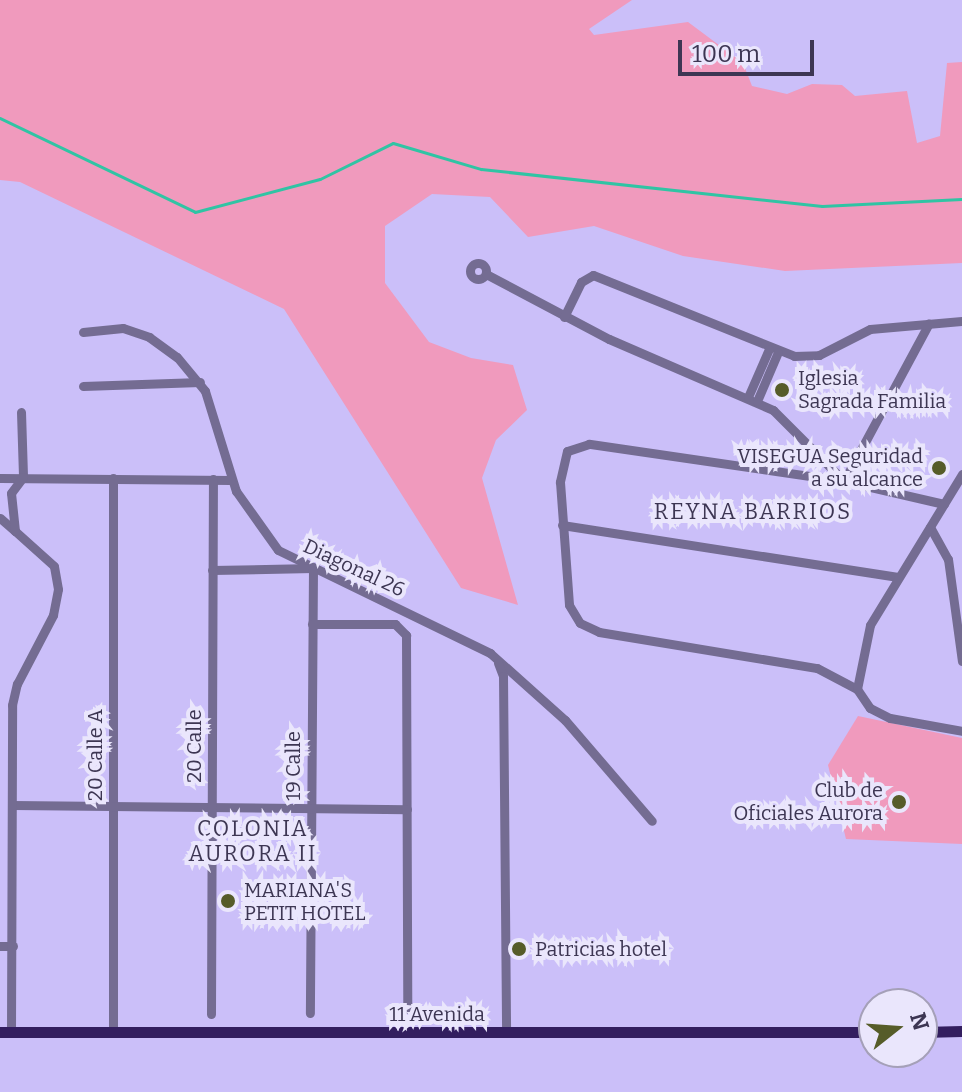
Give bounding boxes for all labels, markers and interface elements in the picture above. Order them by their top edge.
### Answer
scale bar [682,24,818,74]
text: 100 m [692,40,760,68]
place label: Iglesia Sagrada Familia [798,366,946,413]
marker: Iglesia Sagrada Familia [773,381,791,399]
place label: VISEGUA Seguridad a su alcance [737,444,923,491]
marker: VISEGUA Seguridad a su alcance [930,459,948,477]
district label: REYNA BARRIOS [654,499,852,525]
street label: Diagonal 26 [300,534,408,602]
street label: 20 Calle A [83,709,107,801]
street label: 20 Calle [182,709,206,783]
street label: 19 Calle [281,731,305,801]
place label: Club de Oficiales Aurora [733,778,883,825]
marker: Club de Oficiales Aurora [890,793,908,811]
district label: COLONIA AURORA II [189,815,317,866]
place label: MARIANA'S PETIT HOTEL [244,878,366,925]
marker: MARIANA'S PETIT HOTEL [219,892,237,910]
place label: Patricias hotel [535,937,667,961]
marker: Patricias hotel [510,940,528,958]
north arrow [858,988,938,1068]
street label: 11 Avenida [389,1002,485,1026]
text: N [904,1009,935,1033]

